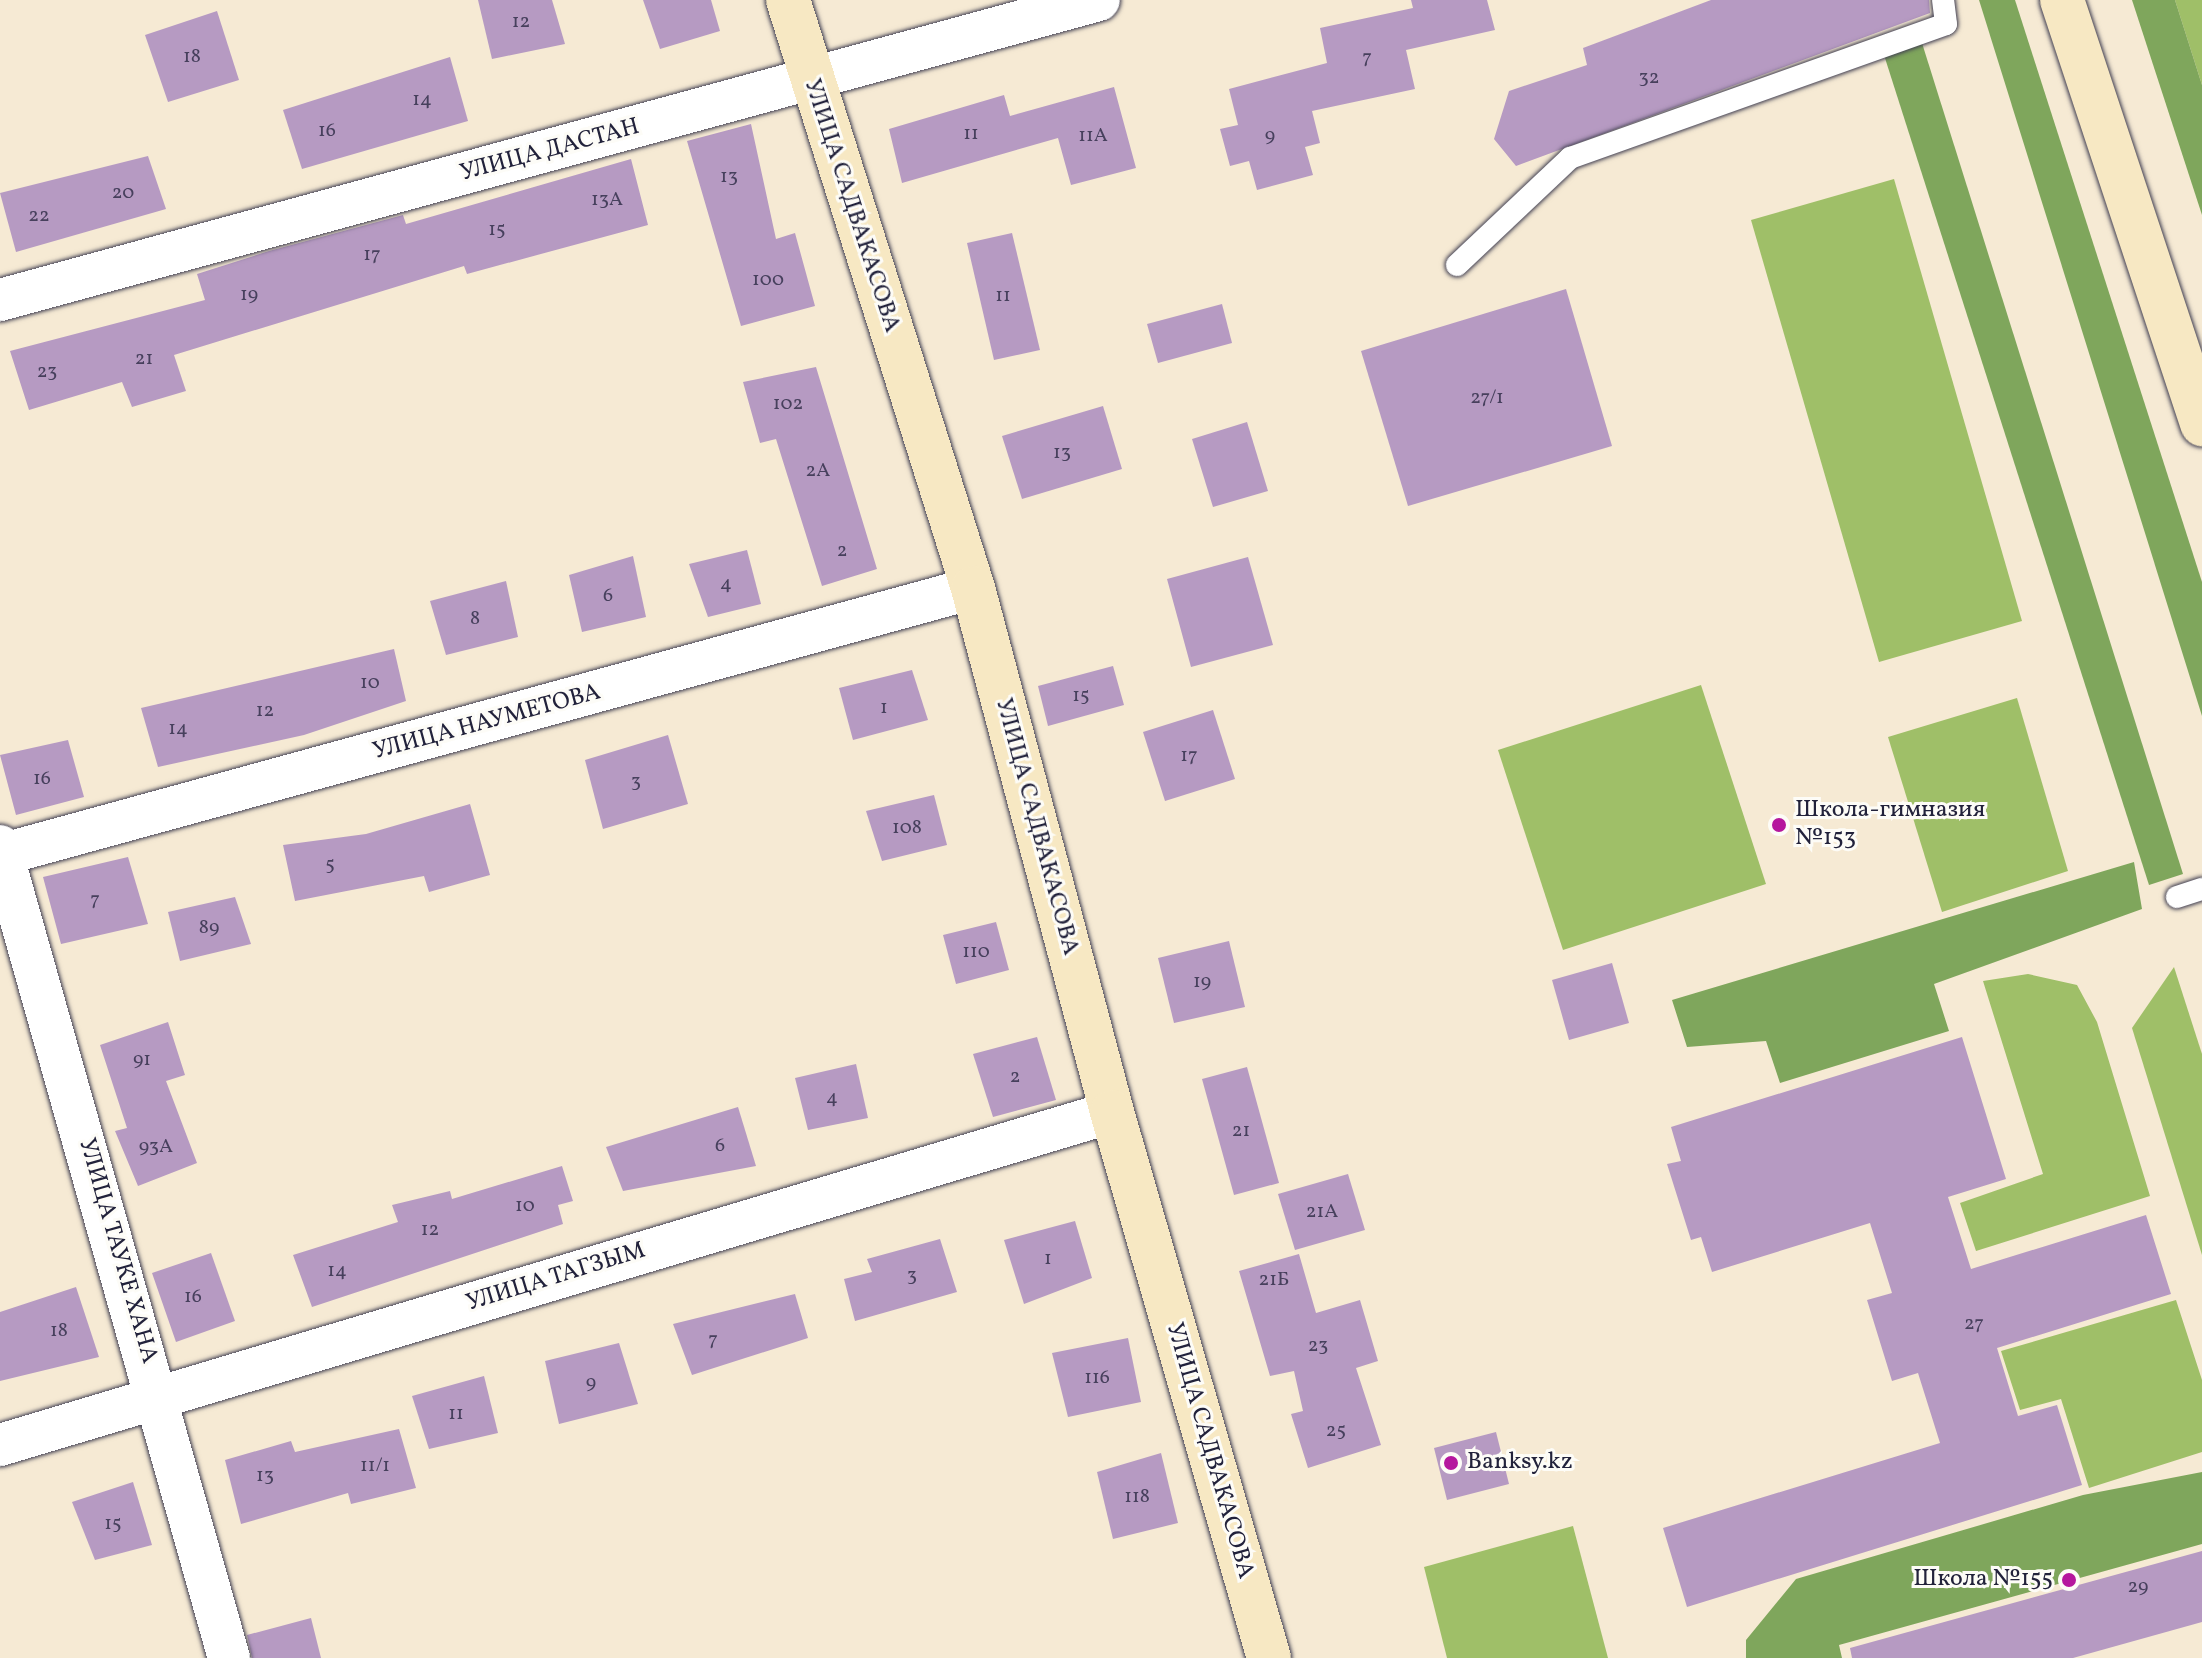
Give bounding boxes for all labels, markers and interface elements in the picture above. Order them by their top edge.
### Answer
house number: 12 [512,10,530,34]
house number: 18 [183,45,201,69]
house number: 7 [1362,46,1372,70]
house number: 32 [1639,66,1659,90]
street label: УЛИЦА САДВАКАСОВА [796,76,906,336]
house number: 14 [412,88,432,112]
street label: УЛИЦА ДАСТАН [457,113,643,189]
house number: 16 [318,119,336,143]
house number: 11 [963,122,979,146]
house number: 11А [1078,124,1108,148]
house number: 9 [1265,124,1275,148]
house number: 13 [720,165,738,189]
house number: 20 [112,181,134,205]
house number: 13А [591,188,623,212]
house number: 22 [28,204,50,228]
house number: 15 [488,218,506,242]
house number: 17 [363,243,381,267]
house number: 100 [752,268,784,292]
house number: 19 [240,283,258,307]
house number: 11 [995,284,1011,308]
house number: 21 [135,347,153,371]
house number: 23 [37,360,57,384]
house number: 27/1 [1470,386,1504,410]
house number: 102 [773,392,803,416]
house number: 13 [1053,441,1071,465]
house number: 2А [806,459,830,483]
house number: 2 [837,539,847,563]
house number: 4 [720,572,732,596]
house number: 6 [603,584,613,608]
house number: 8 [470,607,480,631]
house number: 10 [360,671,380,695]
street label: УЛИЦА НАУМЕТОВА [370,679,604,767]
house number: 15 [1072,684,1090,708]
street label: УЛИЦА САДВАКАСОВА [988,695,1084,959]
house number: 1 [880,696,888,720]
house number: 12 [256,699,274,723]
house number: 14 [168,717,188,741]
house number: 17 [1180,744,1198,768]
house number: 16 [33,767,51,791]
house number: 3 [631,770,641,794]
place label: Школа-гимназия №153 [1795,797,1985,853]
house number: 108 [892,816,922,840]
marker: Школа-гимназия №153 [1770,816,1788,834]
house number: 5 [325,853,335,877]
house number: 7 [90,888,100,912]
house number: 89 [199,916,219,940]
house number: 110 [962,940,990,964]
house number: 19 [1193,970,1211,994]
house number: 91 [133,1048,151,1072]
house number: 2 [1010,1065,1020,1089]
house number: 4 [826,1086,838,1110]
house number: 21 [1232,1119,1250,1143]
house number: 6 [715,1134,725,1158]
street label: УЛИЦА ТАУКЕ ХАНА [71,1135,163,1367]
house number: 93А [139,1135,173,1159]
house number: 10 [515,1194,535,1218]
house number: 21А [1306,1200,1338,1224]
house number: 12 [421,1218,439,1242]
street label: УЛИЦА ТАГЗЫМ [463,1237,649,1319]
house number: 1 [1044,1247,1052,1271]
house number: 14 [327,1259,347,1283]
house number: 3 [907,1264,917,1288]
house number: 21Б [1259,1268,1289,1292]
house number: 16 [184,1285,202,1309]
house number: 27 [1964,1312,1984,1336]
house number: 18 [50,1319,68,1343]
street label: УЛИЦА САДВАКАСОВА [1159,1320,1259,1582]
house number: 7 [708,1328,718,1352]
house number: 23 [1308,1334,1328,1358]
house number: 116 [1084,1366,1110,1390]
house number: 9 [586,1371,596,1395]
house number: 11 [448,1402,464,1426]
house number: 25 [1326,1419,1346,1443]
place label: Banksy.kz [1467,1449,1573,1477]
house number: 11/1 [360,1454,390,1478]
marker: Banksy.kz [1442,1454,1460,1472]
house number: 13 [256,1464,274,1488]
house number: 118 [1124,1485,1150,1509]
house number: 15 [104,1512,122,1536]
place label: Школа №155 [1913,1566,2053,1594]
marker: Школа №155 [2060,1571,2078,1589]
house number: 29 [2128,1575,2148,1599]

